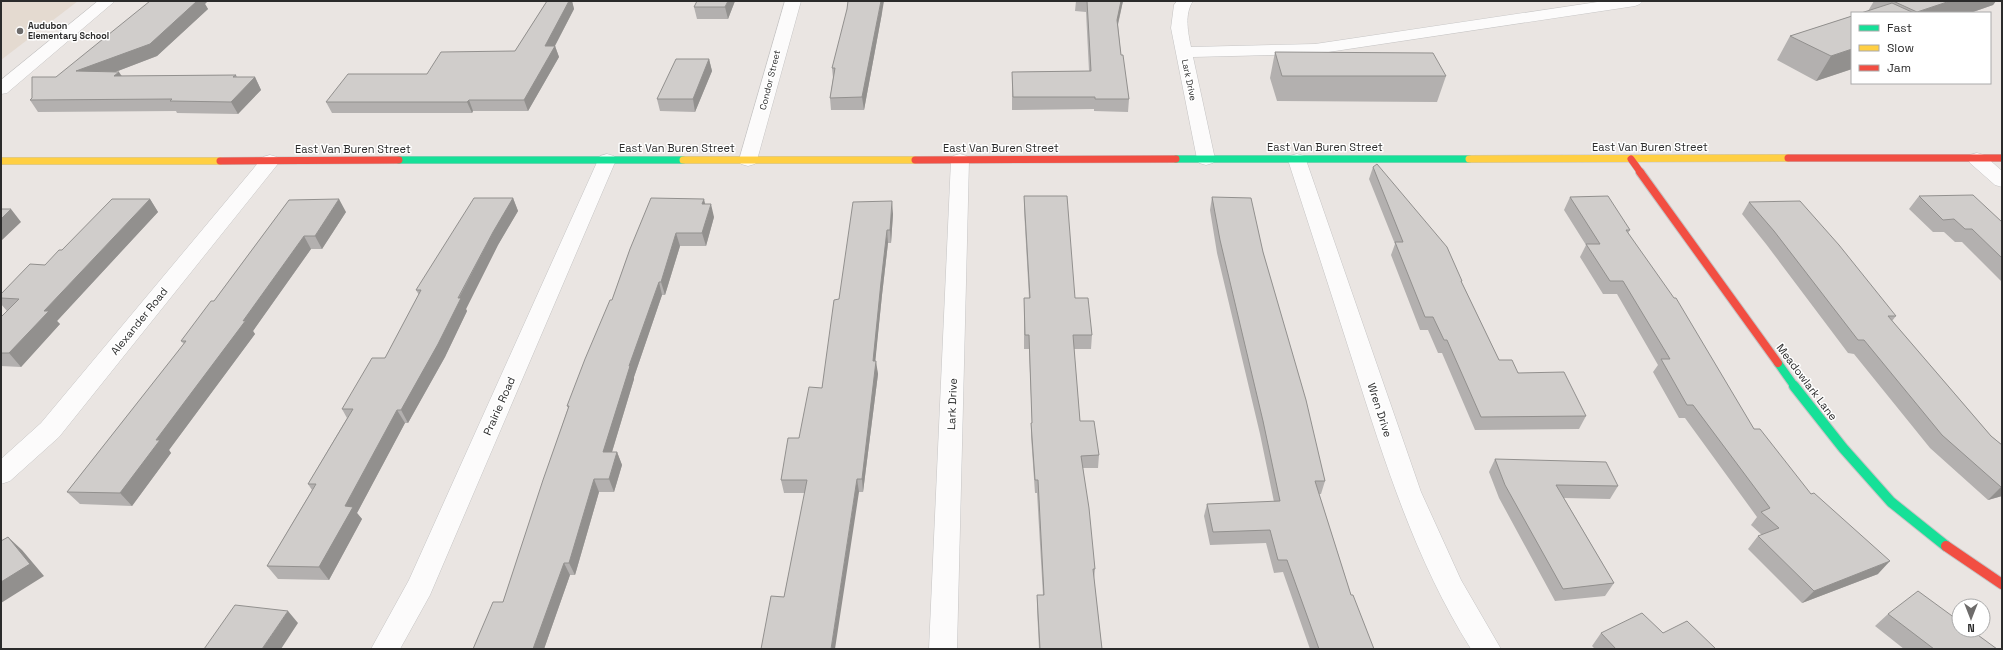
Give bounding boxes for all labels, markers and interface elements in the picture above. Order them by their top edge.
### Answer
legend [1851,12,1991,84]
place label: Audubon Elementary School [28,20,109,42]
text: Fast [1887,20,1912,36]
marker: Audubon Elementary School [15,26,25,36]
text: Slow [1887,40,1914,56]
street label: Condor Street [757,49,783,111]
street label: Lark Drive [1179,58,1199,102]
text: Jam [1887,60,1911,76]
street label: East Van Buren Street [1267,140,1383,154]
street label: East Van Buren Street [1592,140,1708,154]
street label: East Van Buren Street [619,141,735,155]
street label: East Van Buren Street [943,141,1059,155]
street label: East Van Buren Street [295,142,411,156]
street label: Alexander Road [108,284,170,358]
street label: Meadowlark Lane [1774,341,1840,423]
street label: Prairie Road [480,374,518,438]
street label: Lark Drive [944,378,960,430]
street label: Wren Drive [1365,381,1395,439]
north arrow [1951,598,1991,638]
text: N [1967,621,1975,635]

